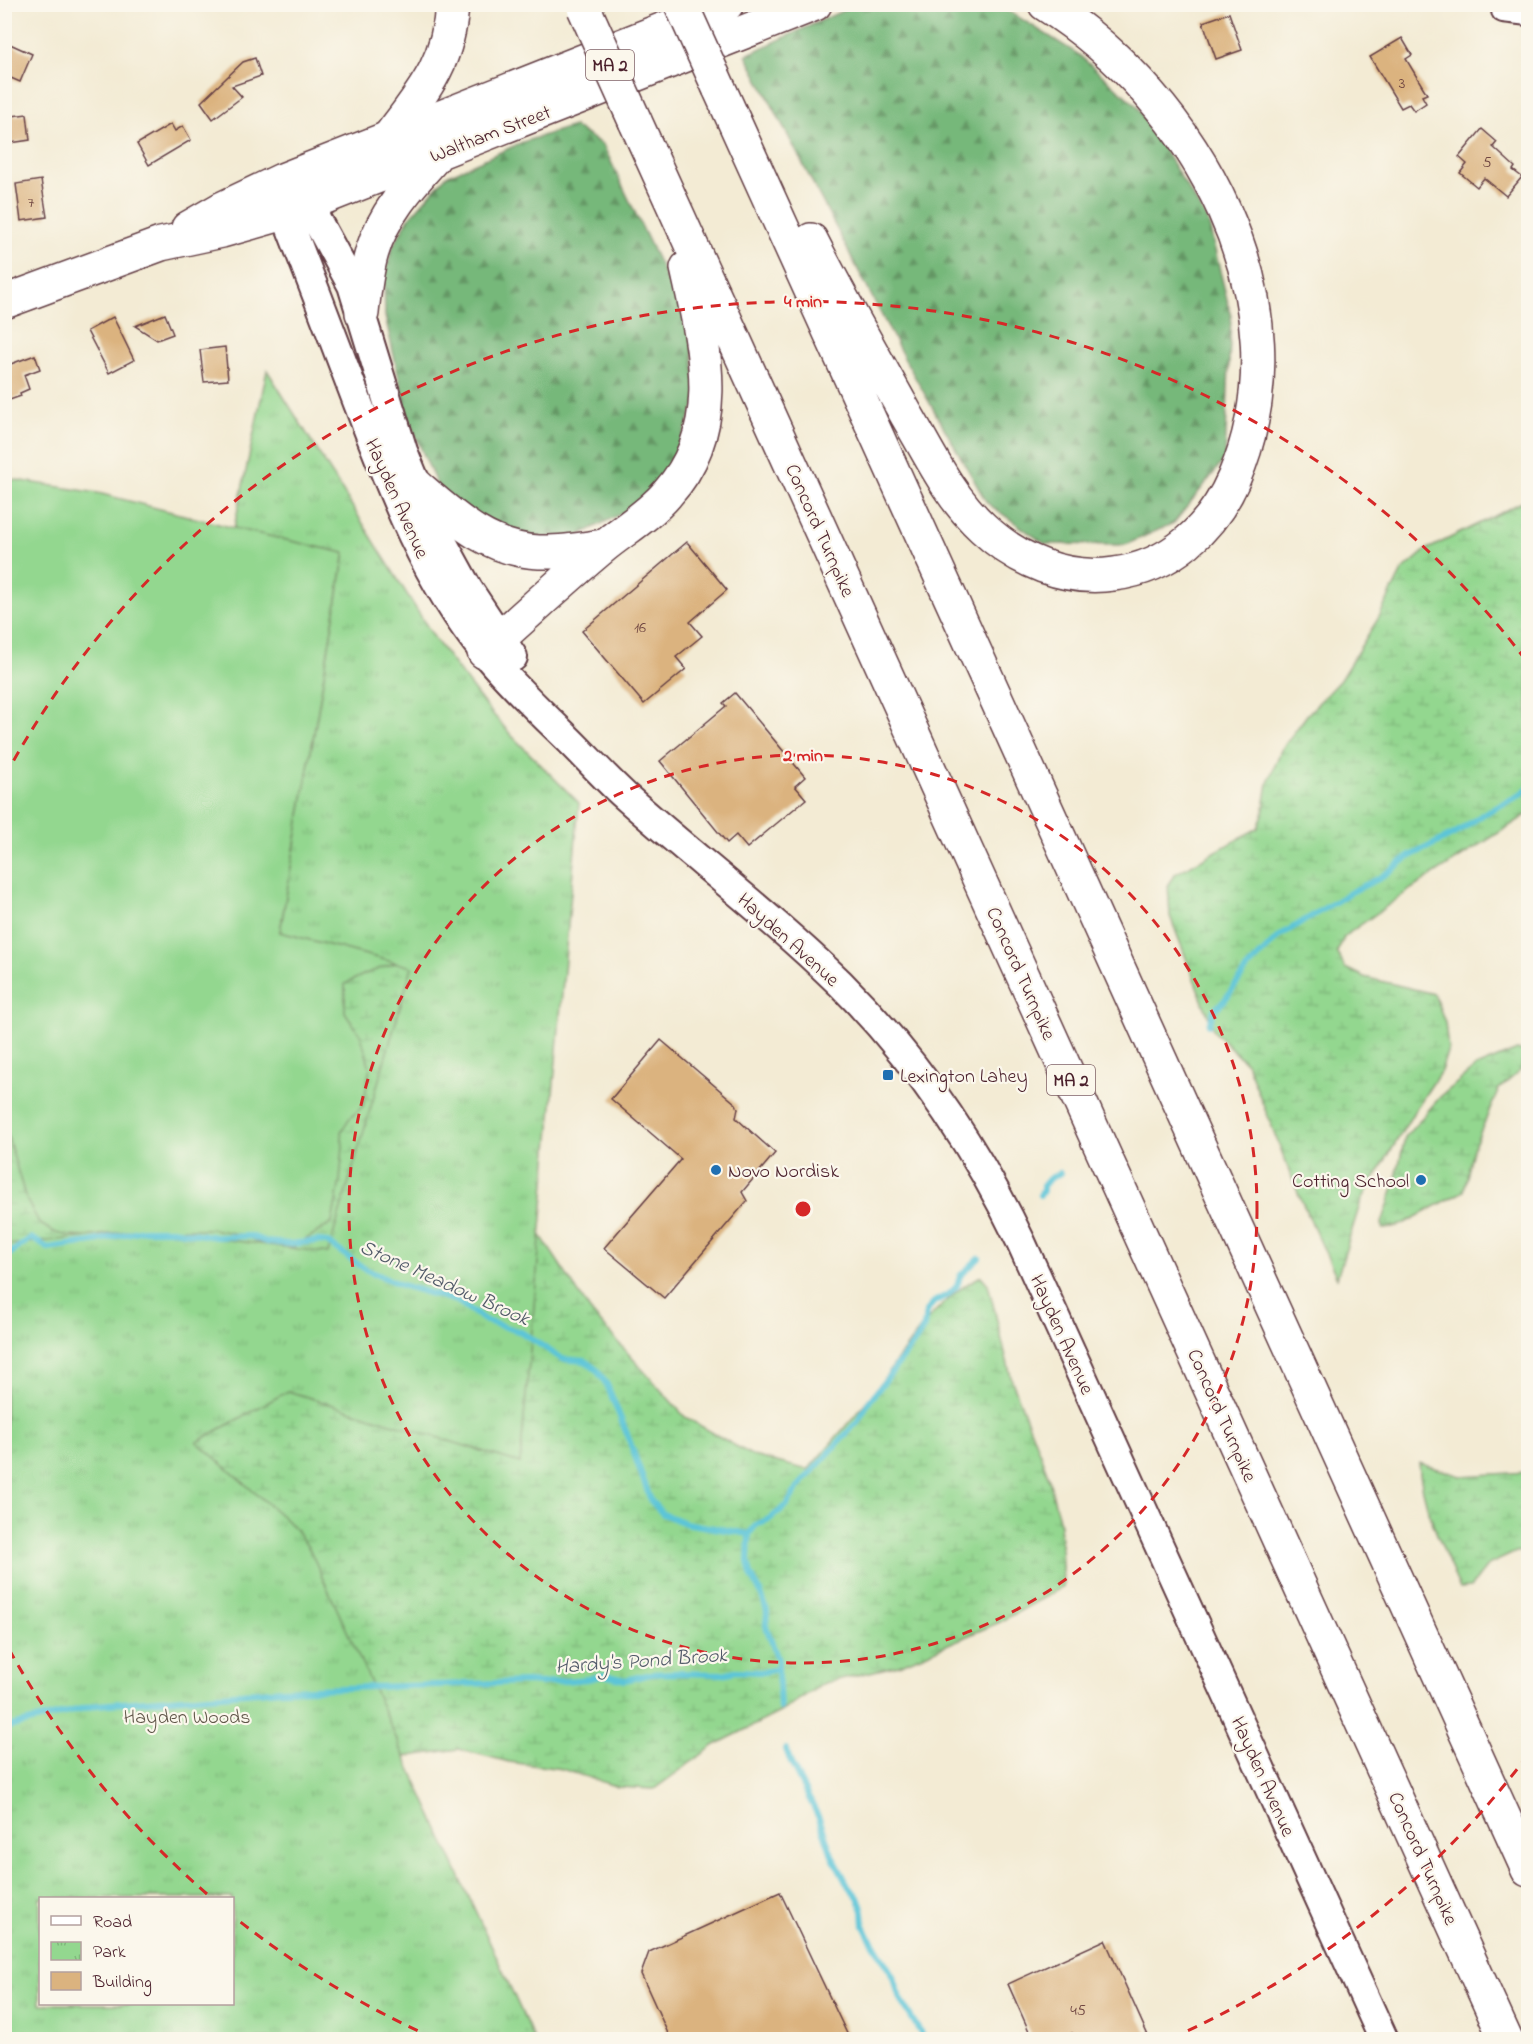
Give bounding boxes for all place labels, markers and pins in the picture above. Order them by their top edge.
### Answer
place label: Lexington Lahey [900,1063,1028,1093]
marker: Lexington Lahey [881,1068,895,1082]
place label: Novo Nordisk [728,1158,839,1187]
marker: Novo Nordisk [709,1163,723,1177]
place label: Cotting School [1292,1168,1409,1198]
marker: Cotting School [1414,1173,1428,1187]
centre of rings [793,1199,813,1219]

